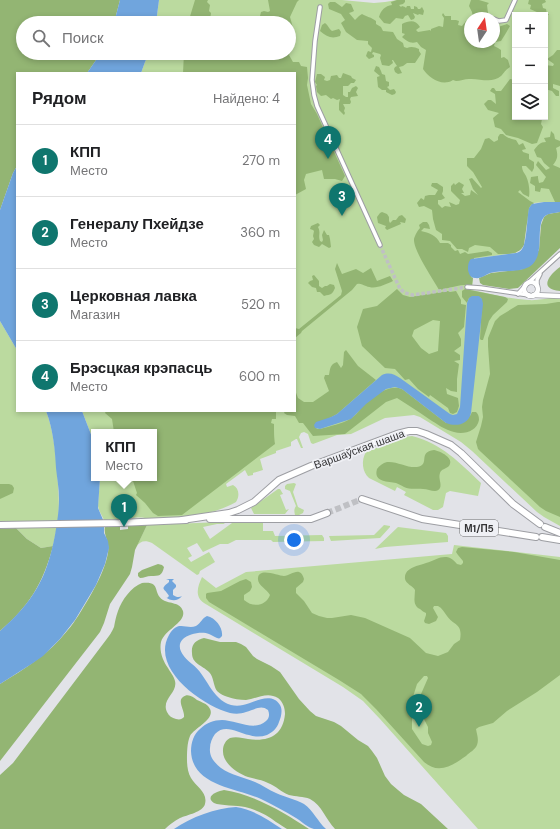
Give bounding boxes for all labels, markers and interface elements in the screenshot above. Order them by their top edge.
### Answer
north arrow [464,12,500,48]
map controls [512,12,548,120]
button: + [512,12,548,48]
search box [16,16,296,60]
icon: search [30,27,52,49]
text: Поиск [62,28,104,48]
button: − [512,48,548,84]
button: layers [512,84,548,120]
text: Рядом [32,87,87,109]
text: Найдено: 4 [213,90,280,107]
pin: 4 [315,126,341,159]
text: КПП [70,142,101,162]
text: 1 [43,152,47,169]
text: 270 m [242,152,280,169]
text: Место [70,162,108,179]
pin: 3 [329,183,355,216]
text: Генералу Пхейдзе [70,214,204,234]
text: 2 [41,224,49,241]
text: 360 m [240,224,280,241]
text: Место [70,234,108,251]
text: Церковная лавка [70,286,197,306]
text: 3 [41,296,49,313]
text: 520 m [241,296,280,313]
text: Магазин [70,306,120,323]
text: Брэсцкая крэпасць [70,358,212,378]
text: 4 [41,368,49,385]
text: 600 m [239,368,280,385]
text: Место [70,378,108,395]
street label: Варшаўская шаша [312,426,407,472]
popup [91,429,157,481]
text: КПП [105,437,136,457]
text: Место [105,457,143,474]
pin: 1 [111,494,137,527]
road number: М1/П5 [460,520,498,536]
your location [284,530,304,550]
pin: 2 [406,694,432,727]

